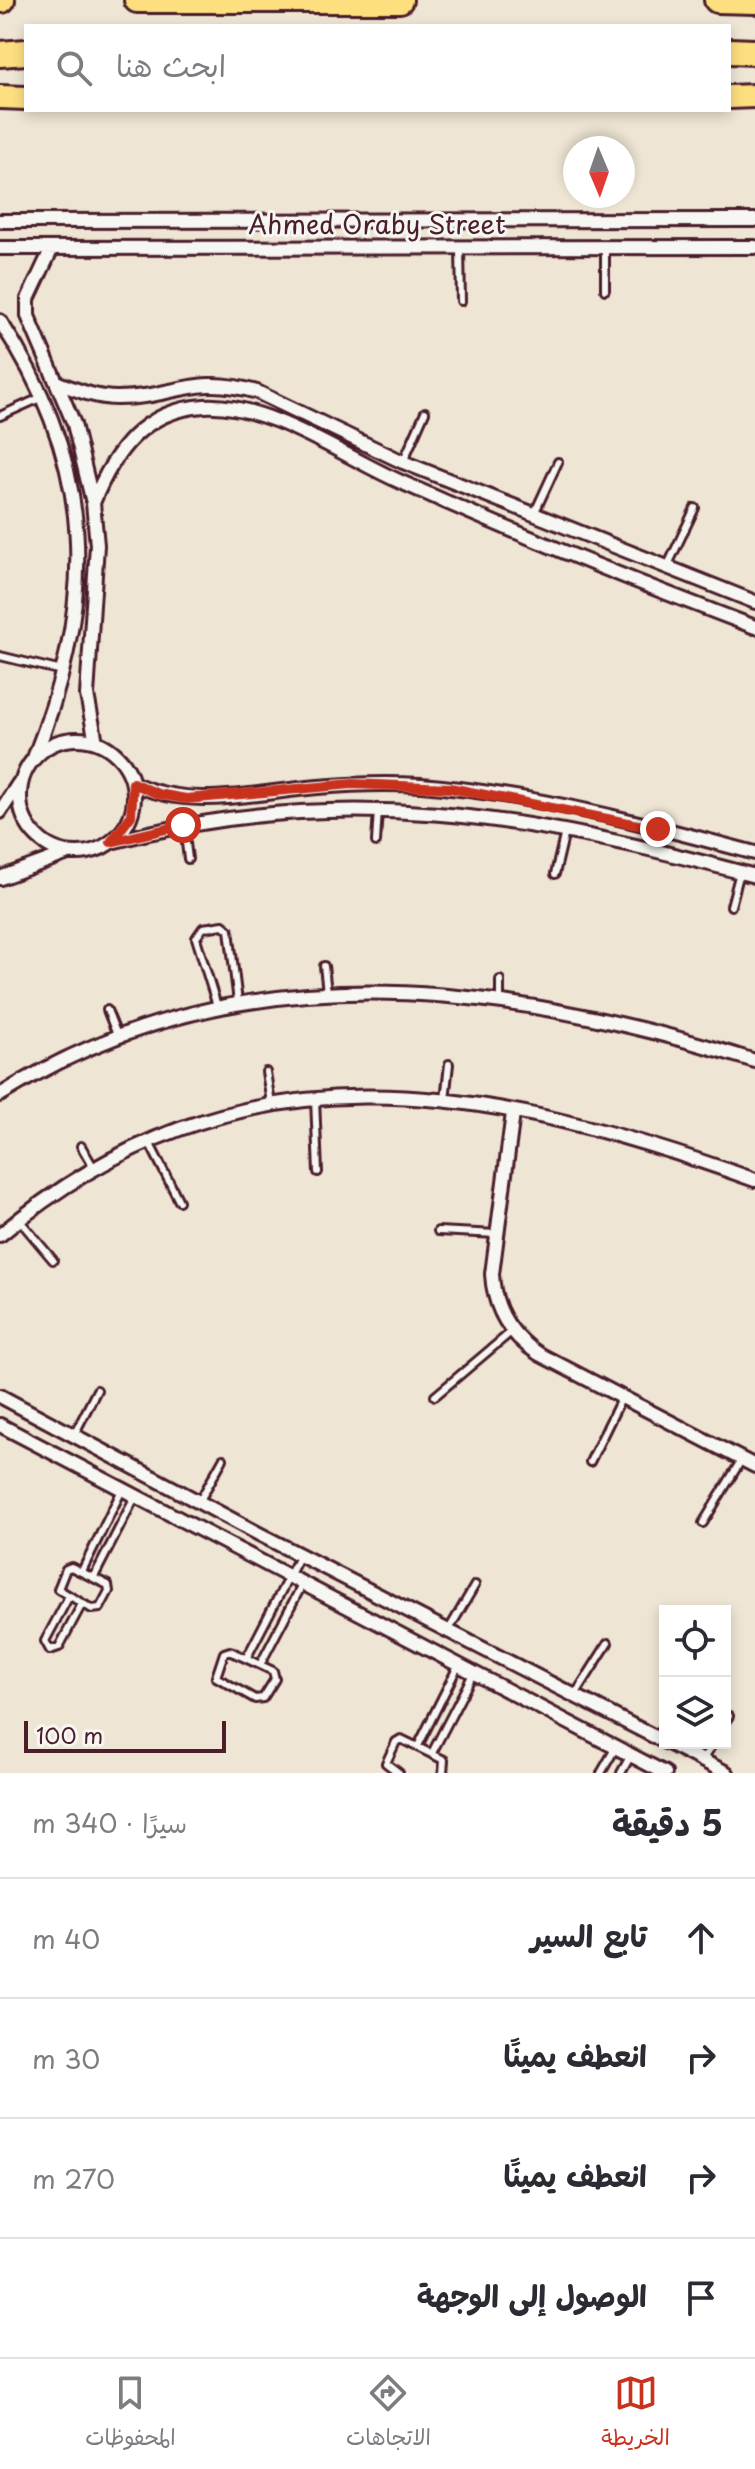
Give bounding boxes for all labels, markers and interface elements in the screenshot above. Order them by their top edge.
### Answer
search box [24,24,731,112]
text: ابحث هنا [116,42,226,87]
icon: search [52,46,96,90]
north arrow [563,136,635,208]
street label: Ahmed Oraby Street [248,204,506,243]
route start [165,807,201,843]
route end [640,811,676,847]
map controls [659,1605,731,1749]
button: locate [659,1605,731,1677]
button: layers [659,1677,731,1749]
scale bar [24,1717,226,1753]
text: 100 m [36,1718,103,1751]
text: 5 دقيقة [612,1796,723,1848]
text: سيرًا · 340 m [32,1803,187,1842]
text: تابع السير [530,1912,647,1957]
icon: ahead [679,1916,723,1960]
text: 40 m [32,1919,100,1958]
text: انعطف يمينًا [503,2032,647,2077]
icon: right [679,2036,723,2080]
text: 30 m [32,2039,100,2078]
text: انعطف يمينًا [503,2152,647,2197]
icon: right [679,2156,723,2200]
text: 270 m [32,2159,115,2198]
text: الوصول إلى الوجهة [417,2272,647,2317]
icon: arrive [679,2276,723,2320]
tab: المحفوظات [85,2371,176,2457]
tab: الاتجاهات [346,2371,431,2457]
tab: الخريطة [601,2371,670,2457]

